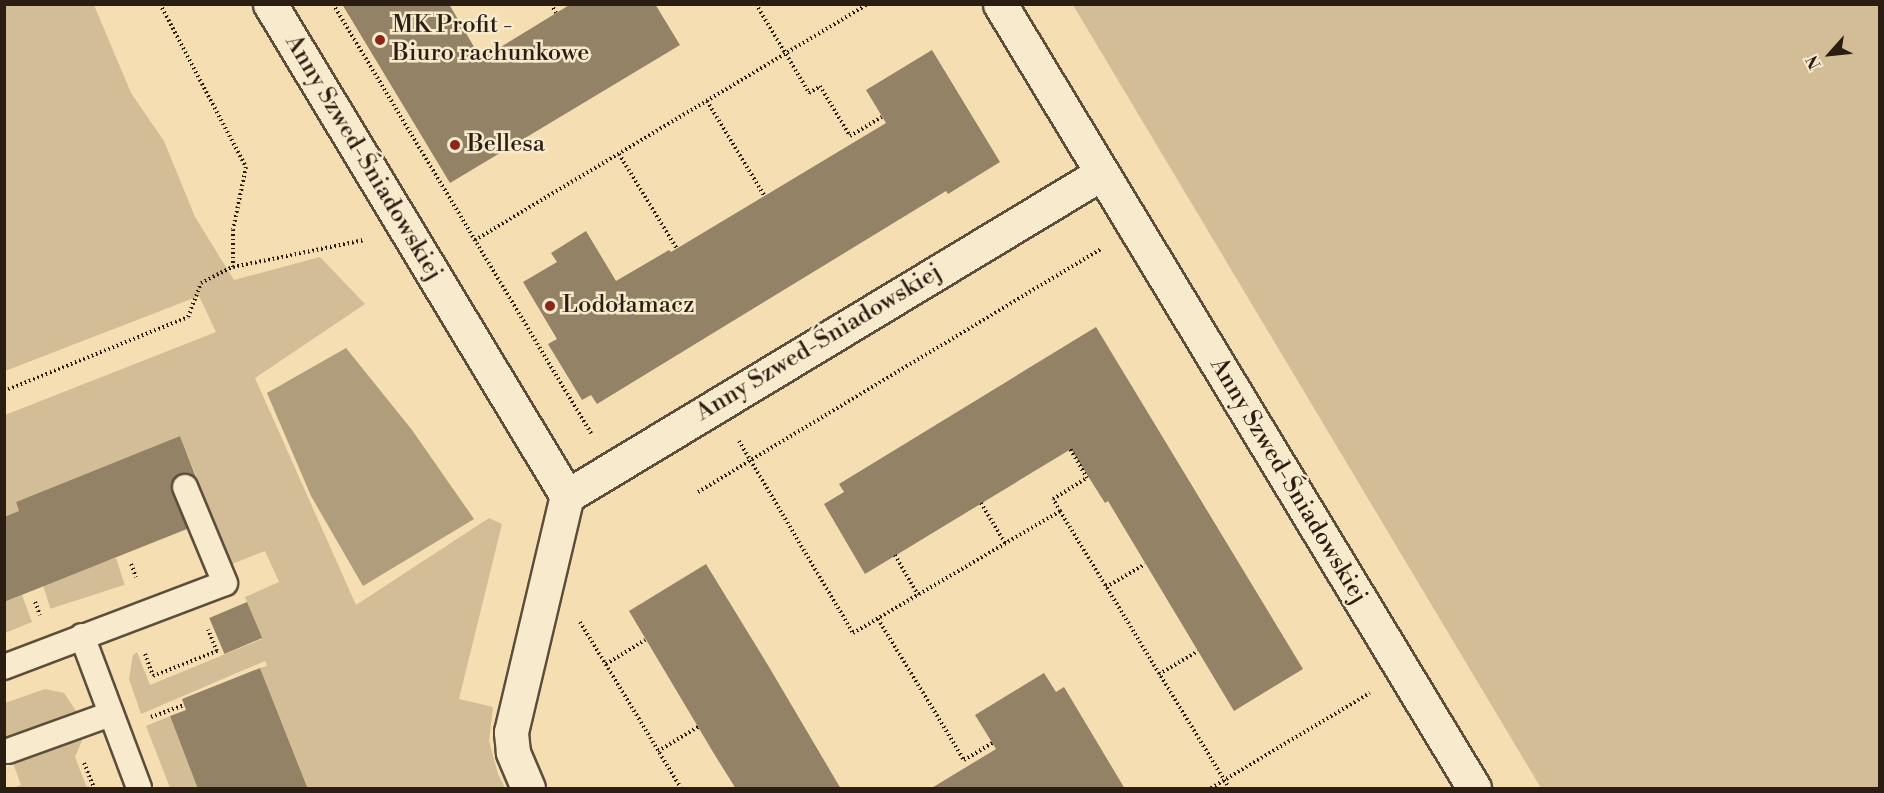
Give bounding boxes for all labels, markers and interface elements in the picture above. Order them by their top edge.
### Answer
place label: MK Profit - Biuro rachunkowe [392,12,589,68]
north arrow [1800,24,1860,84]
street label: Anny Szwed-Śniadowskiej [278,30,448,286]
marker: MK Profit - Biuro rachunkowe [373,33,387,47]
text: N [1802,52,1826,72]
place label: Bellesa [467,131,545,159]
marker: Bellesa [448,138,462,152]
street label: Anny Szwed-Śniadowskiej [691,258,947,428]
place label: Lodołamacz [562,292,695,320]
marker: Lodołamacz [543,299,557,313]
street label: Anny Szwed-Śniadowskiej [1203,353,1373,609]

